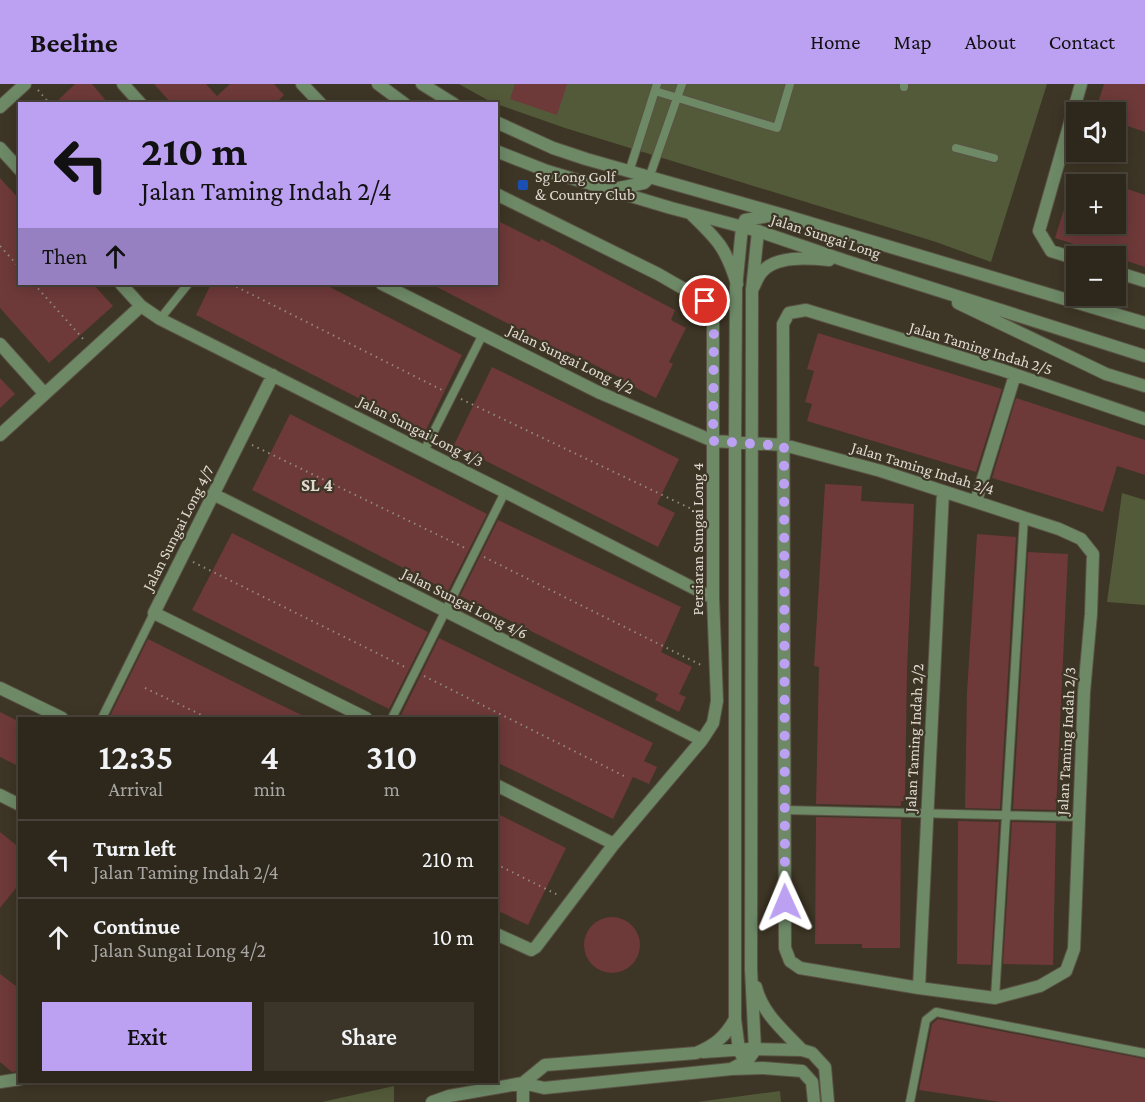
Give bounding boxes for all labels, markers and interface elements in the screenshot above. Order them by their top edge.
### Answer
text: Beeline [30,27,118,58]
text: Home [810,30,860,54]
text: Map [893,30,932,54]
text: About [965,30,1016,54]
text: Contact [1049,30,1115,54]
map controls [1066,102,1126,306]
button: sound [1066,102,1126,162]
icon: left [42,126,120,204]
text: 210 m [141,127,247,174]
place label: Sg Long Golf & Country Club [535,168,635,204]
button: + [1066,174,1126,234]
text: Jalan Taming Indah 2/4 [141,176,392,206]
marker: Sg Long Golf & Country Club [516,178,530,192]
street label: Jalan Sungai Long [767,210,883,263]
icon: ahead [99,240,132,273]
text: Then [42,244,87,269]
button: − [1066,246,1126,306]
pin [679,275,730,326]
icon: arrive [688,284,721,317]
street label: Jalan Taming Indah 2/5 [905,318,1055,379]
street label: Jalan Sungai Long 4/2 [503,320,637,398]
street label: Jalan Sungai Long 4/3 [353,391,486,471]
street label: Jalan Taming Indah 2/4 [847,438,997,499]
street label: Jalan Sungai Long 4/7 [138,462,218,596]
street label: Persiaran Sungai Long 4 [689,463,707,615]
district label: SL 4 [301,475,333,495]
street label: Jalan Sungai Long 4/6 [397,563,531,643]
street label: Jalan Taming Indah 2/2 [902,663,927,815]
street label: Jalan Taming Indah 2/3 [1054,666,1079,818]
text: 12:35 [98,737,173,777]
text: 4 [260,737,279,777]
text: 310 [366,737,418,777]
text: Arrival [109,778,163,800]
text: min [254,778,286,800]
text: m [384,778,400,800]
text: Turn left [93,836,176,861]
icon: left [42,843,75,876]
text: 210 m [422,847,474,872]
text: Jalan Taming Indah 2/4 [93,861,279,883]
position arrow [753,870,817,934]
text: Continue [93,914,180,939]
icon: ahead [42,921,75,954]
text: 10 m [432,925,474,950]
text: Jalan Sungai Long 4/2 [93,939,266,961]
button: Exit [42,1002,252,1071]
button: Share [264,1002,474,1071]

